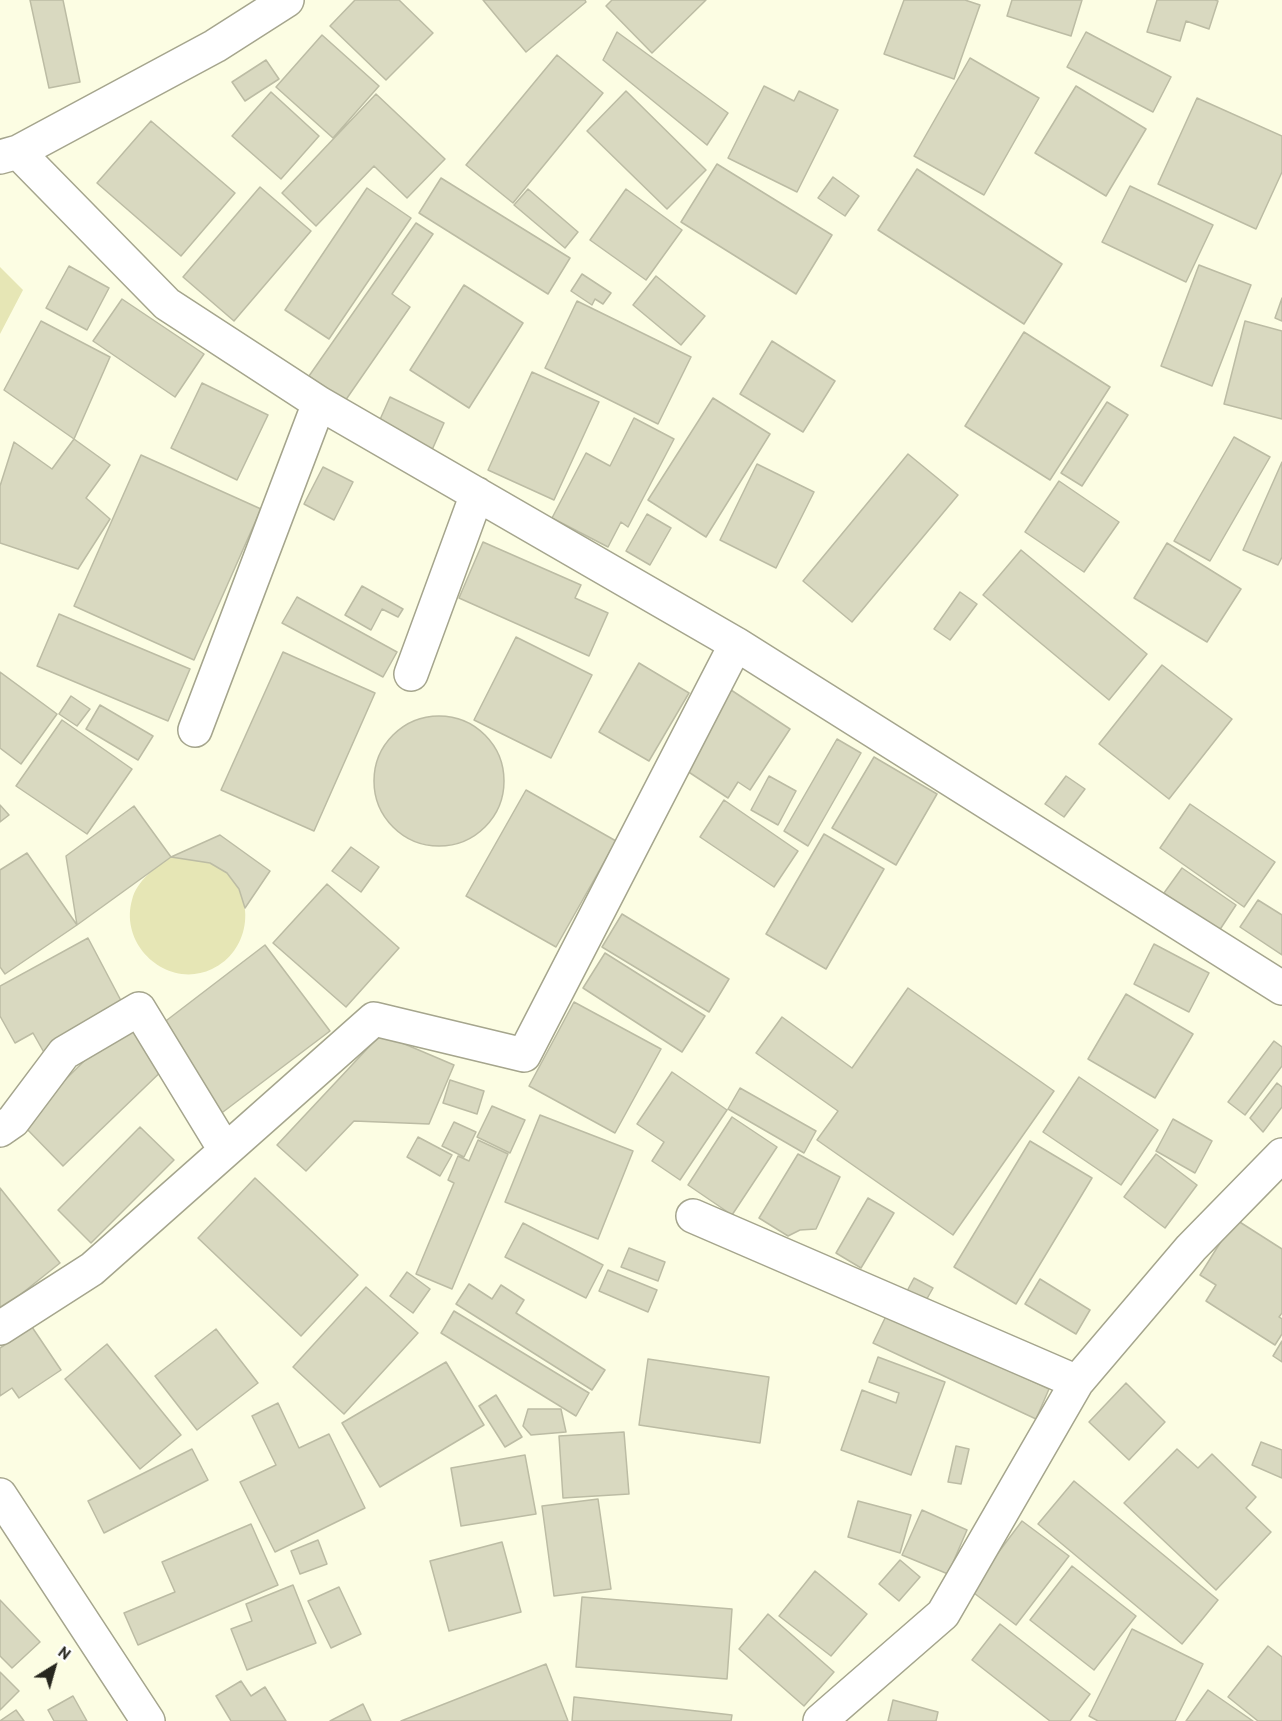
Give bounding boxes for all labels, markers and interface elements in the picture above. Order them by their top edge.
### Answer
north arrow [24,1637,84,1697]
text: N [55,1641,75,1664]

